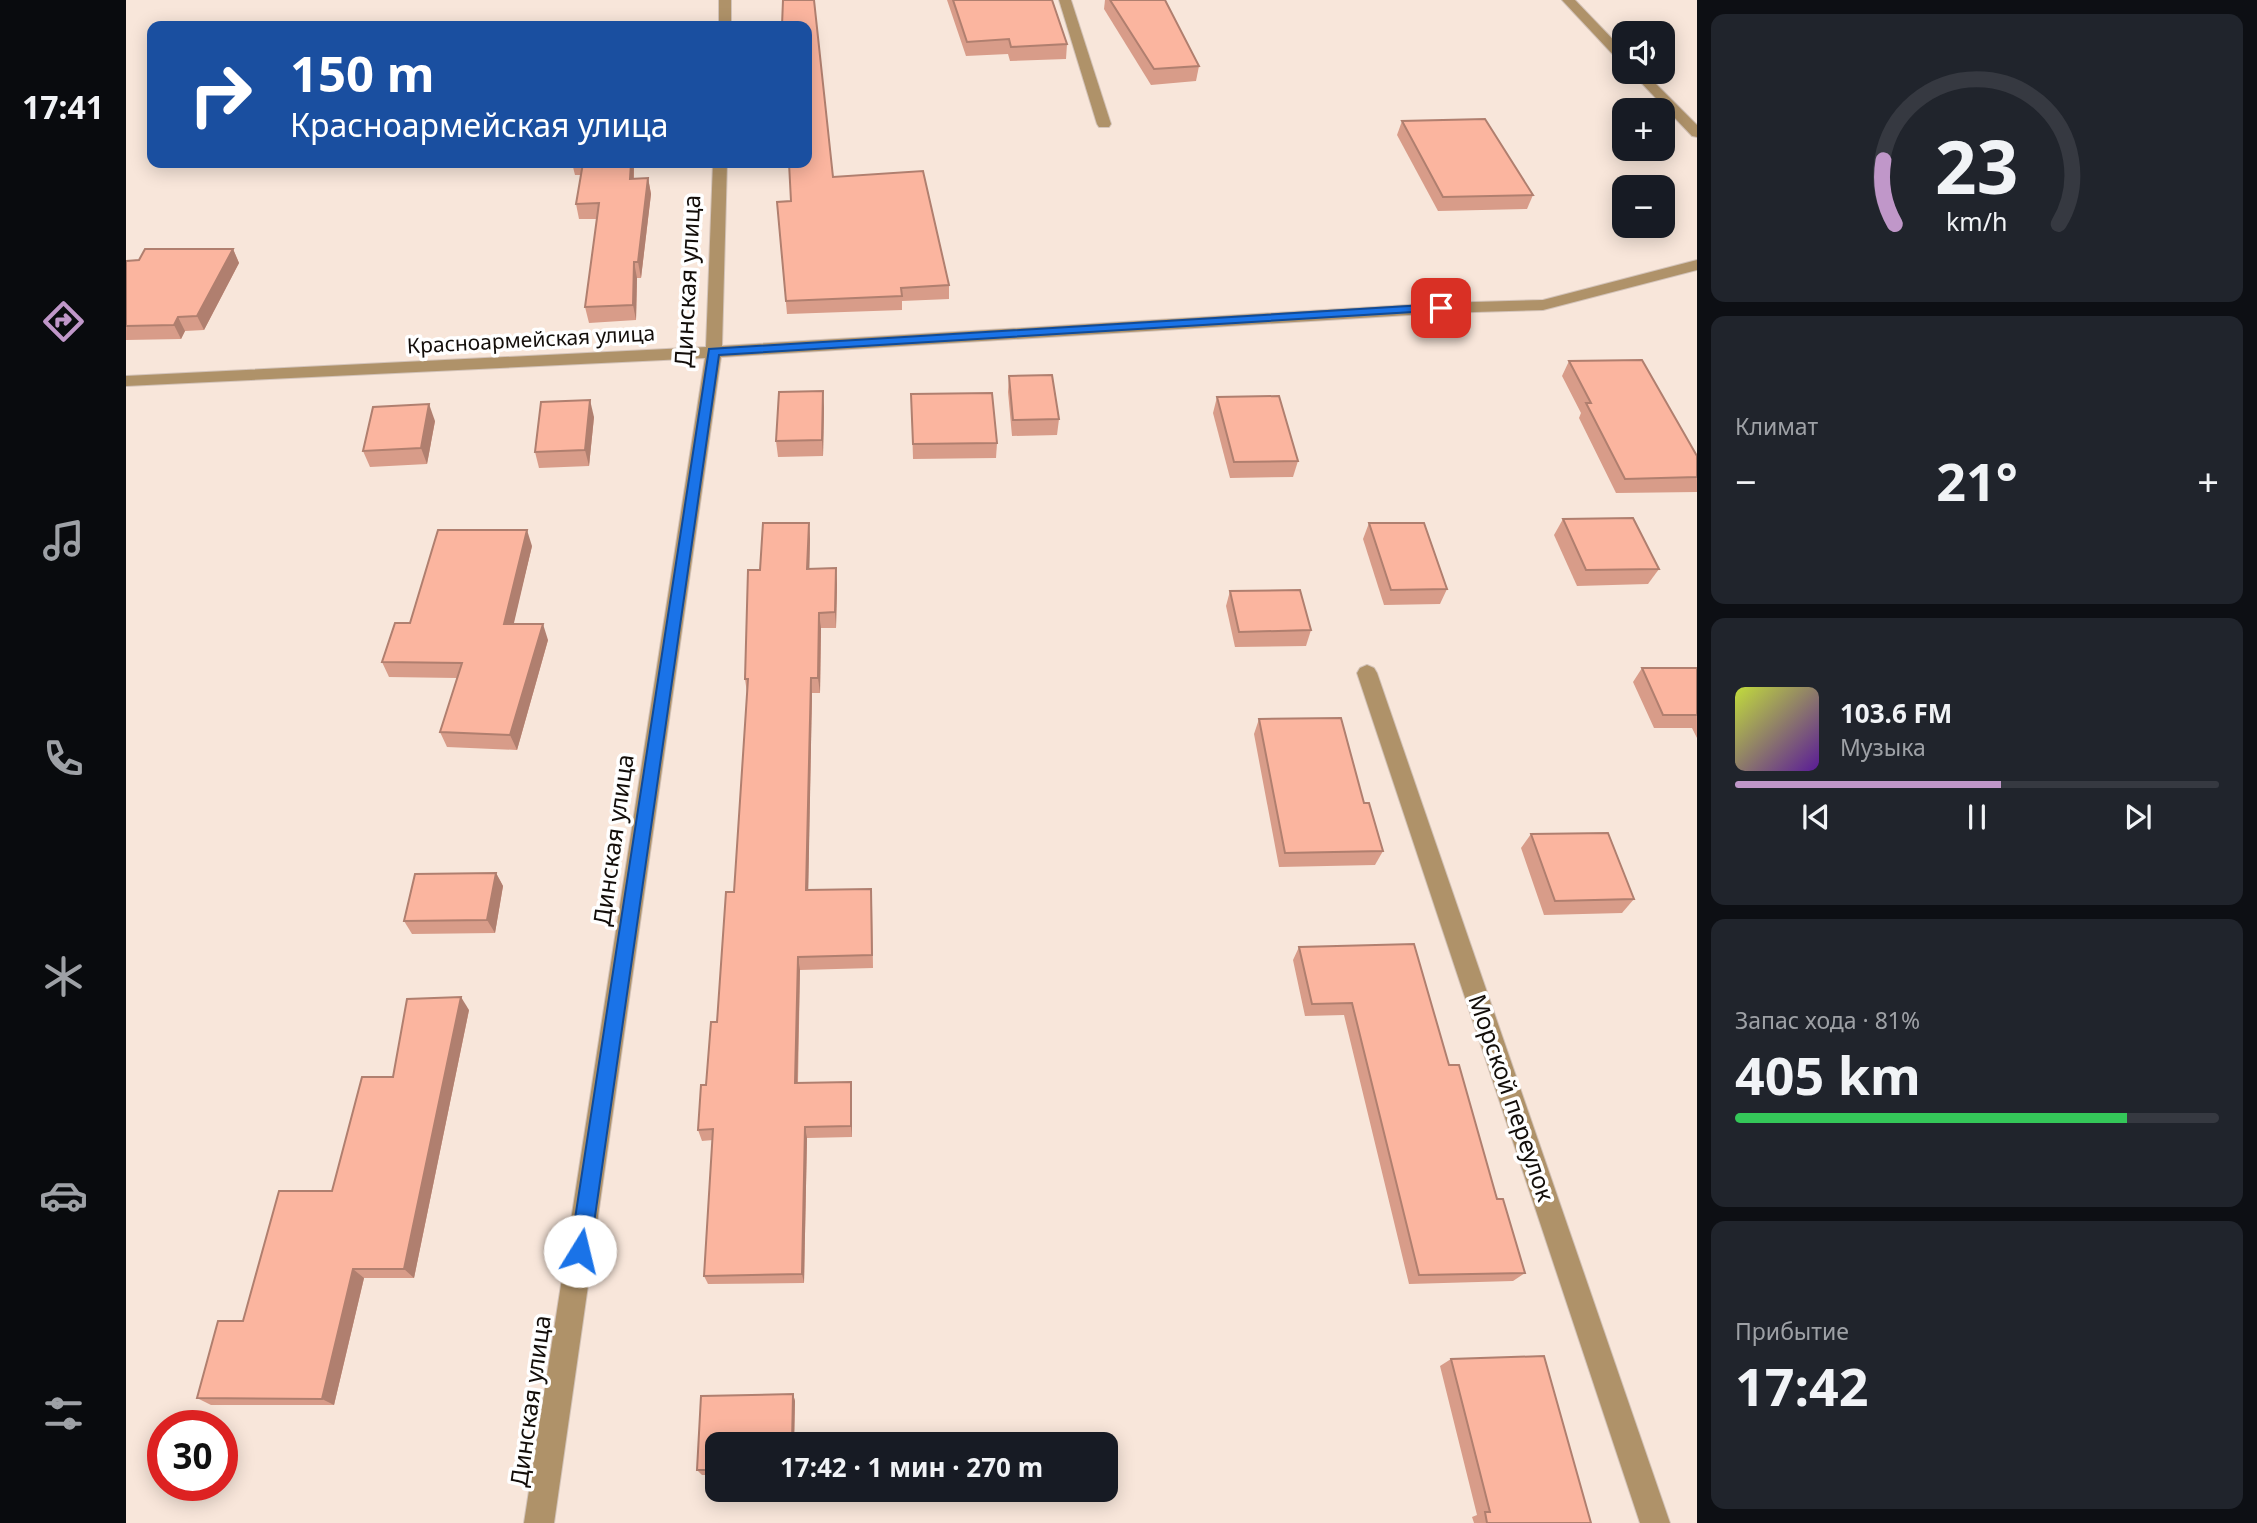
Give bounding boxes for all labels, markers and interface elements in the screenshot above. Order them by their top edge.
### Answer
map controls [1612,21,1675,238]
button: sound [1612,21,1675,84]
text: 150 m [290,40,435,106]
icon: right [175,49,266,140]
text: 17:41 [22,85,104,128]
button: + [1612,98,1675,161]
text: Красноармейская улица [290,103,668,146]
text: 23 [1935,116,2019,215]
button: − [1612,175,1675,238]
street label: Динская улица [666,194,707,368]
text: km/h [1946,204,2008,238]
pin [1411,278,1471,338]
icon: arrive [1422,289,1460,327]
icon: directions [39,297,88,346]
street label: Красноармейская улица [406,319,656,359]
text: Климат [1735,410,1818,442]
text: 21° [1936,445,2018,516]
text: − [1735,455,1757,507]
text: + [2197,455,2219,507]
icon: music [39,516,88,565]
text: 103.6 FM [1840,695,1952,731]
text: Музыка [1840,731,1926,763]
icon: phone [39,734,88,783]
street label: Динская улица [584,752,641,928]
icon: previous [1797,798,1835,836]
icon: pause [1958,798,1996,836]
icon: next [2119,798,2157,836]
icon: climate [39,952,88,1001]
street label: Морской переулок [1461,990,1563,1206]
text: Запас хода · 81% [1735,1004,1920,1036]
text: 405 km [1735,1039,1921,1110]
icon: car [39,1171,88,1220]
position arrow [543,1214,617,1288]
street label: Динская улица [501,1313,558,1489]
text: Прибытие [1735,1315,1849,1347]
text: 17:42 [1735,1350,1869,1421]
icon: filters [39,1389,88,1438]
speed limit sign: 30 [147,1410,238,1501]
text: 17:42 · 1 мин · 270 m [780,1449,1043,1485]

